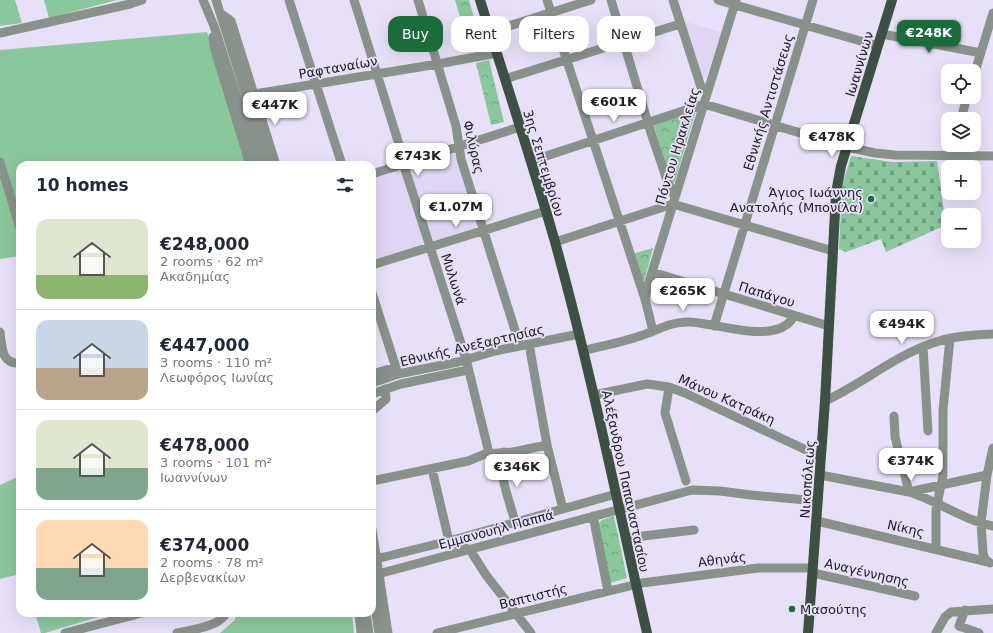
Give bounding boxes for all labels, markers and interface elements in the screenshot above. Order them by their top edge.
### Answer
chip: Buy [388,16,443,52]
chip: Rent [451,16,511,52]
chip: Filters [519,16,589,52]
chip: New [597,16,655,52]
pin: €248K [901,20,957,54]
text: €248K [906,25,952,40]
street label: Ιωαννίνων [842,30,877,99]
street label: Εθνικής Αντιστάσεως [741,32,796,172]
street label: Ραφταναίων [298,53,379,82]
map controls [941,64,981,248]
button: locate [941,64,981,104]
street label: Πόντου Ηρακλείας [652,86,702,207]
pin: €601K [586,89,642,123]
pin: €447K [247,92,303,126]
text: €601K [591,94,637,109]
text: €447K [252,97,298,112]
street label: 3ης Σεπτεμβρίου [520,108,567,218]
button: layers [941,112,981,152]
street label: Φιλύρας [460,119,487,175]
pin: €478K [804,124,860,158]
text: €478K [809,129,855,144]
pin: €743K [390,143,446,177]
text: €743K [395,148,441,163]
button: + [941,160,981,200]
icon: filters [334,174,356,196]
text: 10 homes [36,175,129,195]
place label: Άγιος Ιωάννης Ανατολής (Μπονίλα) [730,185,863,215]
pin: €1.07M [423,194,489,228]
marker: Άγιος Ιωάννης Ανατολής (Μπονίλα) [866,194,876,204]
text: €1.07M [429,199,483,214]
button: − [941,208,981,248]
text: €248,000 [160,234,249,254]
icon: home [68,235,116,283]
street label: Μυλωνά [438,252,469,307]
text: 2 rooms · 62 m² [160,254,264,269]
text: Ακαδημίας [160,269,230,284]
pin: €265K [655,278,711,312]
street label: Παπάγου [737,279,797,310]
text: €265K [660,283,706,298]
pin: €494K [874,311,930,345]
text: €494K [879,316,925,331]
street label: Εθνικής Ανεξαρτησίας [398,322,546,369]
text: €447,000 [160,335,249,355]
icon: home [68,336,116,384]
text: 3 rooms · 110 m² [160,355,272,370]
text: Λεωφόρος Ιωνίας [160,370,274,385]
street label: Μάνου Κατράκη [676,371,777,428]
street label: Αλέξανδρου Παπαναστασίου [599,389,652,574]
text: €478,000 [160,435,249,455]
icon: home [68,436,116,484]
street label: Νικοπόλεως [797,439,818,519]
pin: €374K [883,448,939,482]
text: €374K [888,453,934,468]
pin: €346K [489,454,545,488]
text: 3 rooms · 101 m² [160,455,272,470]
text: €346K [494,459,540,474]
text: Ιωαννίνων [160,470,228,485]
street label: Εμμανουήλ Παππά [437,507,555,552]
street label: Νίκης [886,517,926,540]
text: €374,000 [160,535,249,555]
icon: home [68,536,116,584]
street label: Αθηνάς [697,549,747,570]
text: 2 rooms · 78 m² [160,555,264,570]
street label: Αναγέννησης [823,555,911,590]
text: Δερβενακίων [160,570,246,585]
street label: Βαπτιστής [498,581,569,612]
place label: Μασούτης [800,602,867,617]
marker: Μασούτης [787,604,797,614]

